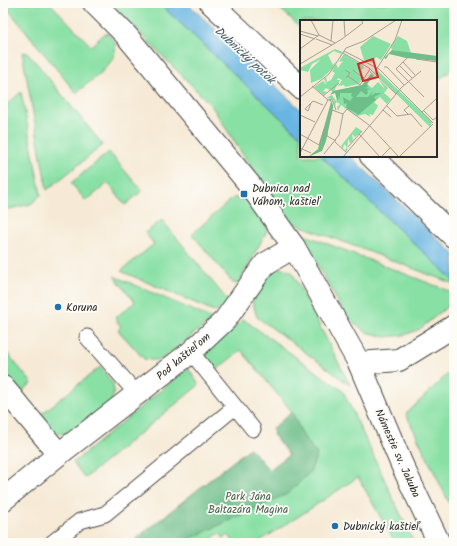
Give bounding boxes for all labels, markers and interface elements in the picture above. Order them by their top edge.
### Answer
inset map [300,20,437,157]
water label: Dubnický potok [210,22,281,90]
place label: Dubnica nad Váhom, kaštieľ [252,180,321,211]
marker: Dubnica nad Váhom, kaštieľ [239,189,249,199]
place label: Koruna [66,299,97,317]
marker: Koruna [53,302,63,312]
street label: Pod kaštieľom [152,328,215,385]
street label: Námestie sv. Jakuba [369,406,425,501]
park label: Park Jána Baltazára Magina [208,488,288,519]
place label: Dubnický kaštieľ [343,518,421,536]
marker: Dubnický kaštieľ [330,521,340,531]

